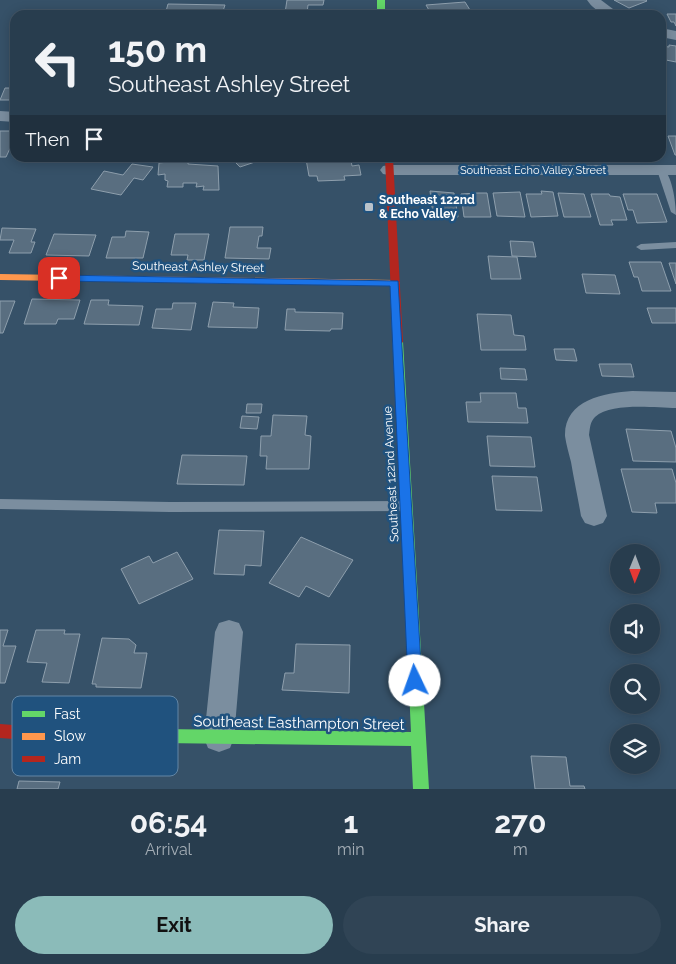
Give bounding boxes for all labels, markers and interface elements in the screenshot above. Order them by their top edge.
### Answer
text: 150 m [108,29,207,70]
icon: left [25,30,90,95]
text: Southeast Ashley Street [108,71,350,97]
icon: arrive [80,125,108,153]
text: Then [25,128,70,150]
street label: Southeast Echo Valley Street [460,164,606,177]
place label: Southeast 122nd & Echo Valley [379,193,475,221]
marker: Southeast 122nd & Echo Valley [363,201,375,213]
pin [38,257,80,299]
street label: Southeast Ashley Street [132,259,264,275]
icon: arrive [45,264,73,292]
street label: Southeast 122nd Avenue [380,406,402,542]
north arrow [610,544,660,594]
map controls [610,544,660,774]
button: sound [610,604,660,654]
position arrow [388,654,440,706]
button: search [610,664,660,714]
legend [12,696,178,776]
text: Fast [54,706,81,722]
street label: Southeast Easthampton Street [193,712,405,734]
button: layers [610,724,660,774]
text: Slow [54,728,86,744]
text: Jam [54,751,81,767]
text: 06:54 [130,805,207,840]
text: 1 [343,805,358,840]
text: 270 [494,805,546,840]
text: Arrival [145,840,192,859]
text: min [337,840,365,859]
text: m [513,840,528,859]
button: Exit [15,896,333,954]
button: Share [343,896,661,954]

